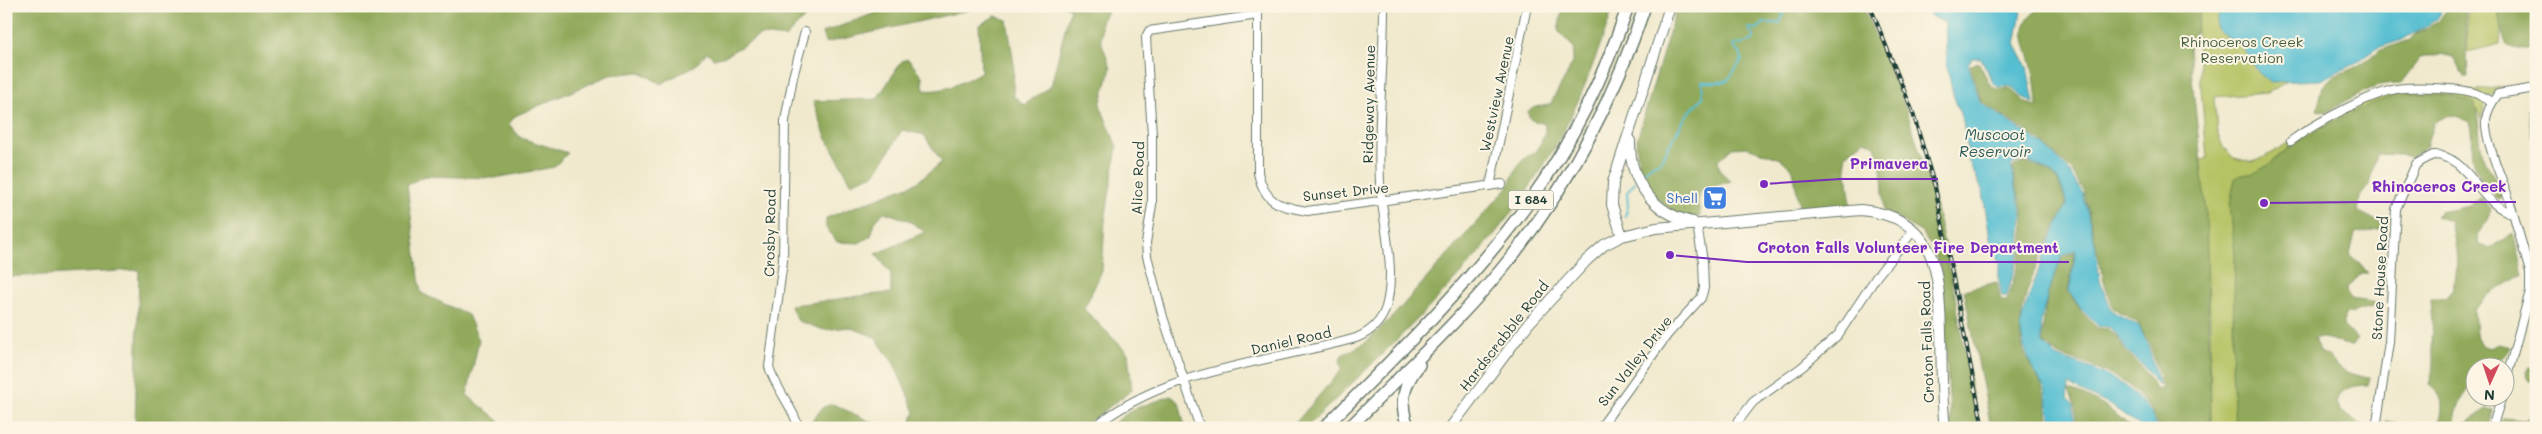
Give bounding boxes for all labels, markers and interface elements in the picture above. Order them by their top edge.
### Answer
park label: Rhinoceros Creek Reservation [2181,32,2303,67]
street label: Westview Avenue [1475,34,1518,154]
street label: Ridgeway Avenue [1358,44,1379,164]
water label: Muscoot Reservoir [1959,124,2031,161]
street label: Alice Road [1127,141,1148,215]
callout: Primavera [1840,149,1938,179]
text: Primavera [1850,153,1928,173]
callout: Rhinoceros Creek [2362,172,2516,202]
text: Rhinoceros Creek [2372,176,2506,196]
street label: Sunset Drive [1302,178,1390,205]
supermarket icon: Shell [1702,185,1728,211]
place label: Shell [1667,188,1698,207]
street label: Crosby Road [759,189,780,277]
road number: I 684 [1508,190,1554,210]
street label: Stone House Road [2367,215,2392,340]
callout: Croton Falls Volunteer Fire Department [1747,232,2069,262]
text: Croton Falls Volunteer Fire Department [1757,237,2059,257]
street label: Hardscrabble Road [1455,277,1553,395]
street label: Croton Falls Road [1915,281,1938,403]
street label: Sun Valley Drive [1593,312,1676,410]
street label: Daniel Road [1249,322,1333,359]
north arrow [2464,356,2514,406]
text: N [2483,386,2495,405]

